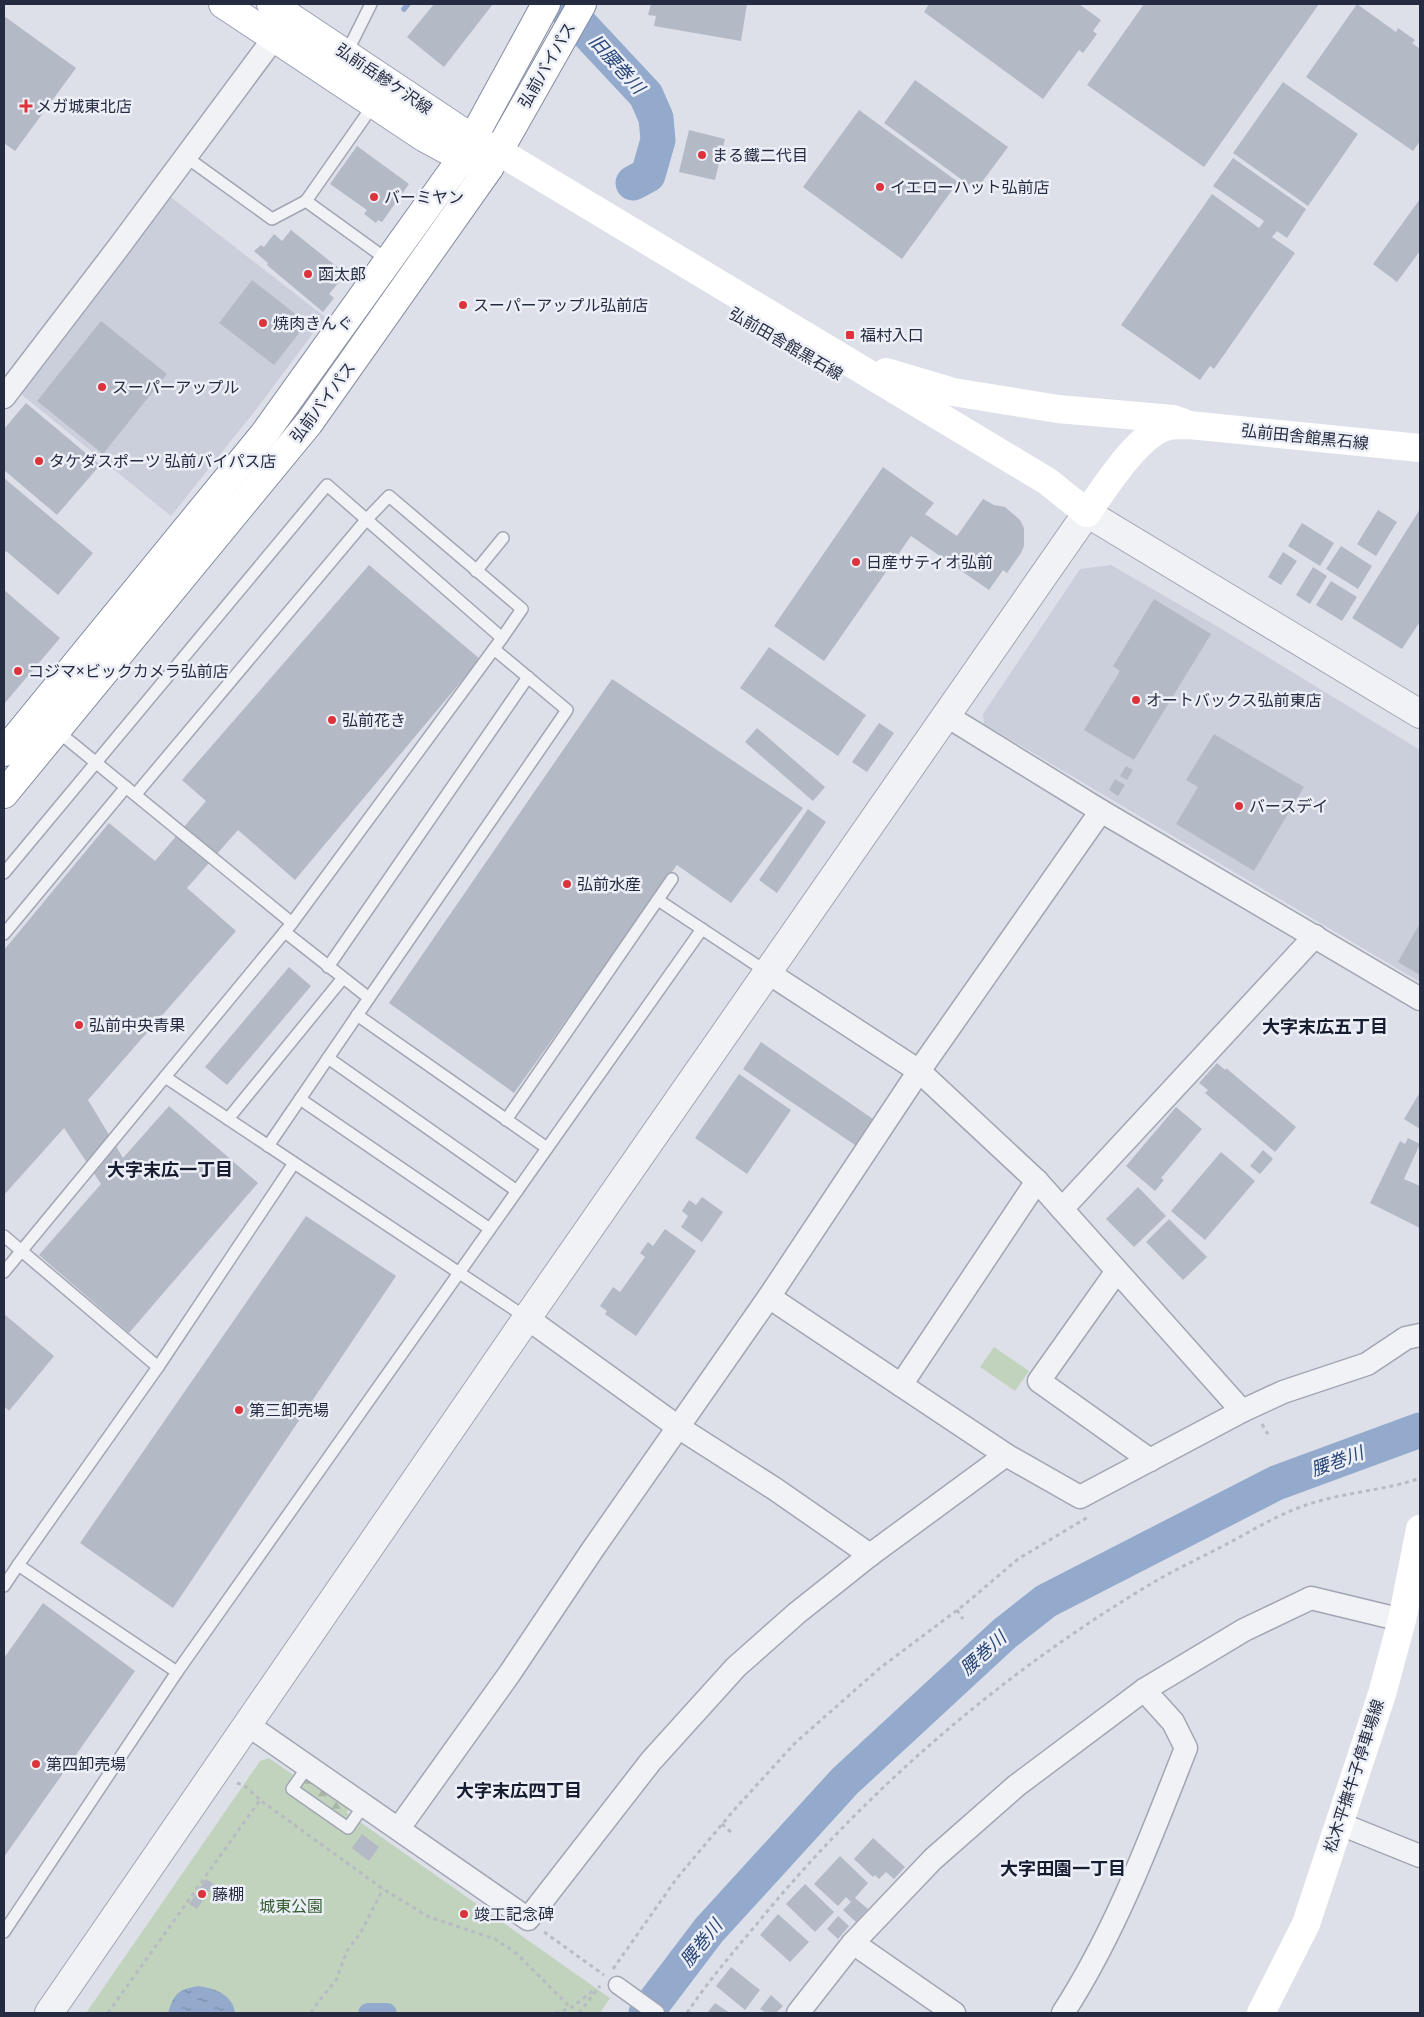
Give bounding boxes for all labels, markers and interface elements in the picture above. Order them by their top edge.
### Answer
street label: 弘前バイパス [515,19,579,111]
water label: 旧腰巻川 [585,30,650,99]
street label: 弘前岳鰺ケ沢線 [332,40,436,118]
place label: メガ城東北店 [36,97,132,116]
marker: メガ城東北店 [20,100,32,112]
place label: まる鐵二代目 [712,146,808,165]
marker: まる鐵二代目 [696,149,708,161]
place label: イエローハット弘前店 [890,178,1050,197]
marker: イエローハット弘前店 [874,181,886,193]
place label: バーミヤン [384,188,464,207]
marker: バーミヤン [368,191,380,203]
place label: 函太郎 [318,265,366,284]
marker: 函太郎 [302,268,314,280]
place label: スーパーアップル弘前店 [473,296,648,315]
marker: スーパーアップル弘前店 [457,299,469,311]
street label: 弘前田舎館黒石線 [726,304,846,384]
place label: 焼肉きんぐ [273,314,353,333]
marker: 焼肉きんぐ [257,317,269,329]
place label: 福村入口 [860,326,924,345]
marker: 福村入口 [844,329,856,341]
street label: 弘前バイパス [287,358,359,446]
place label: スーパーアップル [112,378,239,397]
marker: スーパーアップル [96,381,108,393]
street label: 弘前田舎館黒石線 [1240,421,1370,453]
place label: タケダスポーツ 弘前バイパス店 [49,452,276,471]
marker: タケダスポーツ 弘前バイパス店 [33,455,45,467]
place label: 日産サティオ弘前 [866,553,993,572]
marker: 日産サティオ弘前 [850,556,862,568]
place label: コジマ×ビックカメラ弘前店 [28,662,229,681]
marker: コジマ×ビックカメラ弘前店 [12,665,24,677]
place label: オートバックス弘前東店 [1146,691,1322,710]
marker: オートバックス弘前東店 [1130,694,1142,706]
place label: 弘前花き [342,711,406,730]
marker: 弘前花き [326,714,338,726]
place label: バースデイ [1249,797,1328,816]
marker: バースデイ [1233,800,1245,812]
place label: 弘前水産 [577,875,641,894]
marker: 弘前水産 [561,878,573,890]
place label: 弘前中央青果 [89,1016,185,1035]
district label: 大字末広五丁目 [1262,1016,1388,1037]
marker: 弘前中央青果 [73,1019,85,1031]
district label: 大字末広一丁目 [107,1159,233,1180]
place label: 第三卸売場 [249,1401,329,1420]
marker: 第三卸売場 [233,1404,245,1416]
water label: 腰巻川 [1308,1441,1368,1480]
water label: 腰巻川 [956,1626,1012,1679]
street label: 松木平撫牛子停車場線 [1320,1697,1388,1855]
place label: 第四卸売場 [46,1755,126,1774]
marker: 第四卸売場 [30,1758,42,1770]
district label: 大字末広四丁目 [456,1780,582,1801]
district label: 大字田園一丁目 [1000,1858,1126,1879]
place label: 藤棚 [212,1885,244,1904]
marker: 藤棚 [196,1888,208,1900]
park label: 城東公園 [259,1897,323,1916]
place label: 竣工記念碑 [474,1905,554,1924]
marker: 竣工記念碑 [458,1908,470,1920]
water label: 腰巻川 [676,1914,727,1971]

